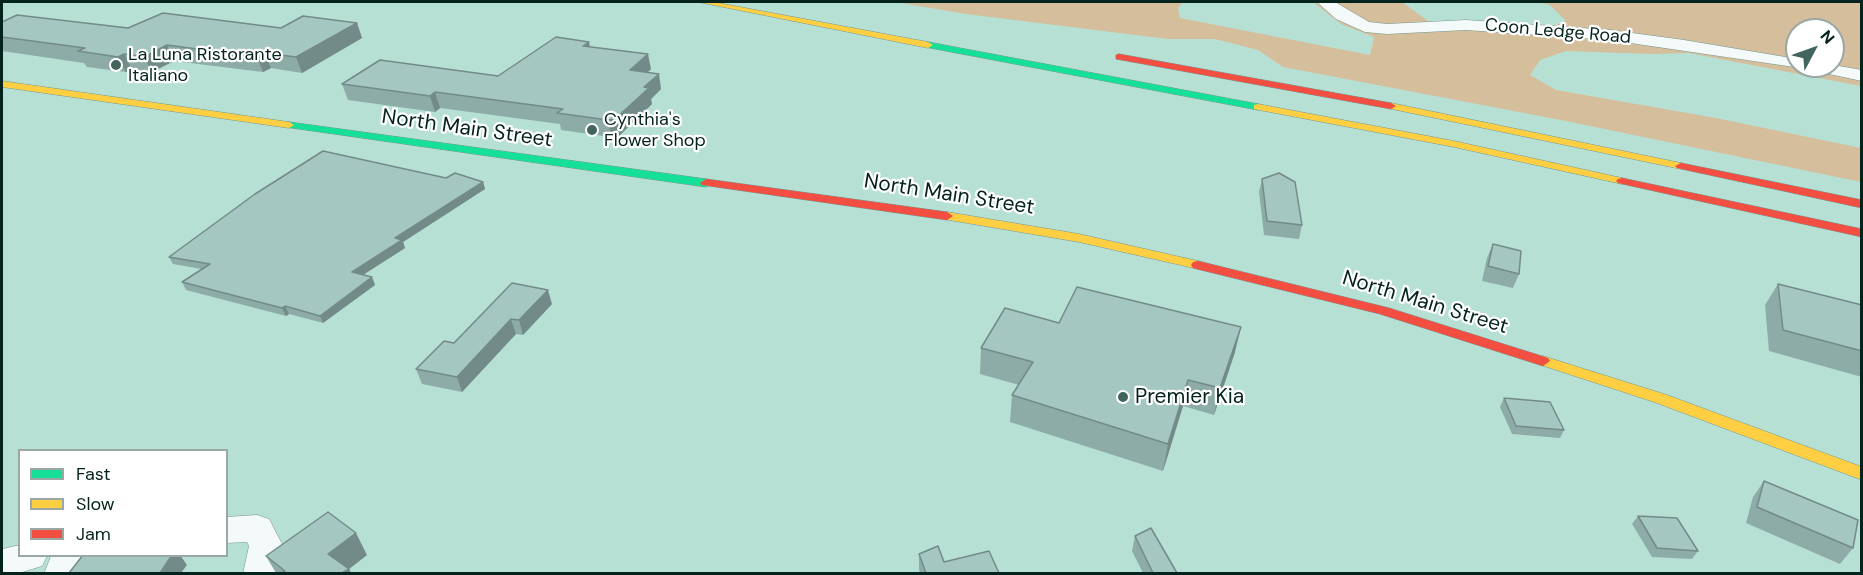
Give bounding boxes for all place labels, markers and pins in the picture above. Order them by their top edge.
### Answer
place label: La Luna Ristorante Italiano [128,44,282,86]
marker: La Luna Ristorante Italiano [109,58,123,72]
place label: Cynthia's Flower Shop [604,109,706,152]
marker: Cynthia's Flower Shop [585,123,599,137]
place label: Premier Kia [1135,384,1244,410]
marker: Premier Kia [1116,390,1130,404]

